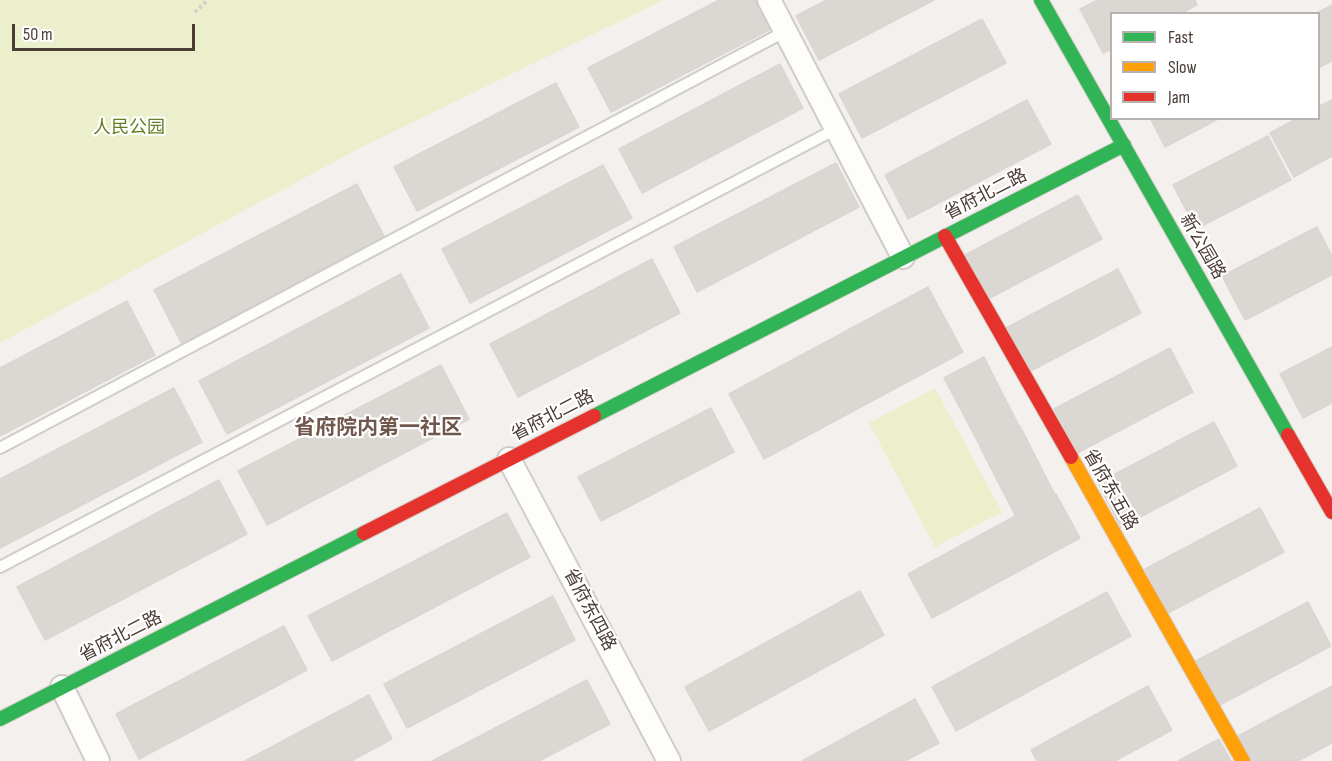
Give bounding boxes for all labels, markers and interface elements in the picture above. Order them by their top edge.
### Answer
scale bar [15,12,198,50]
legend [1110,12,1320,120]
text: 50 m [23,24,53,45]
text: Fast [1168,27,1193,48]
text: Slow [1168,57,1197,78]
text: Jam [1168,87,1190,108]
park label: 人民公园 [93,117,165,139]
street label: 省府北二路 [941,165,1031,225]
street label: 新公园路 [1175,210,1229,284]
street label: 省府北二路 [508,386,598,446]
district label: 省府院内第一社区 [294,416,462,442]
street label: 省府东五路 [1078,446,1142,534]
street label: 省府东四路 [558,565,620,655]
street label: 省府北二路 [76,607,166,667]

